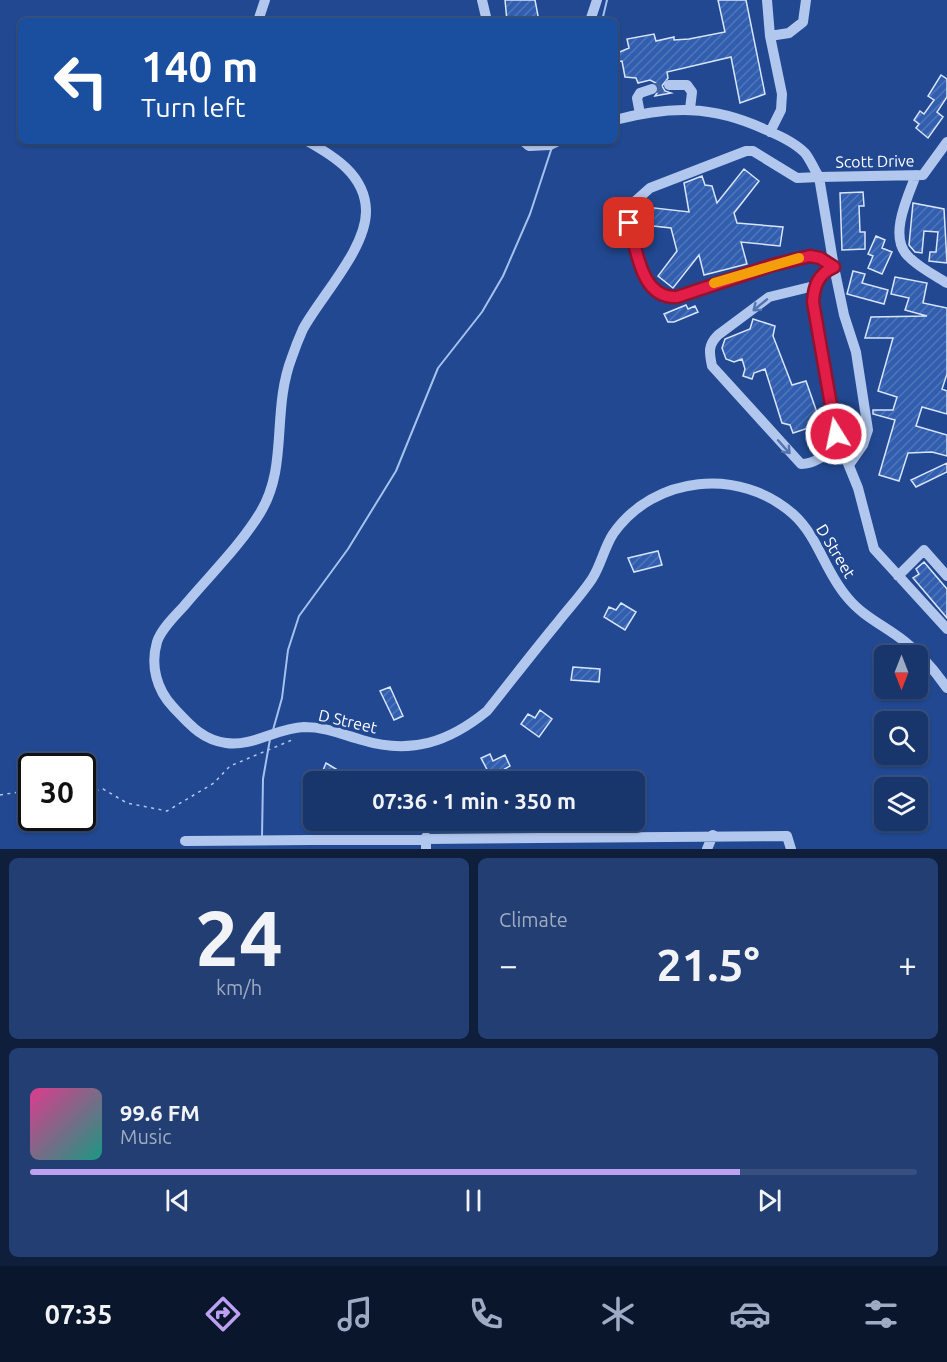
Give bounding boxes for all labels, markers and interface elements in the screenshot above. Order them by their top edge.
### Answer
icon: left [42,42,120,120]
text: 140 m [141,43,258,90]
text: Turn left [141,92,245,122]
street label: Scott Drive [835,151,915,171]
pin [603,197,654,248]
icon: arrive [612,206,645,239]
one-way arrow [752,298,768,311]
position arrow [804,402,868,466]
one-way arrow [777,439,791,454]
street label: D Street [813,521,859,582]
north arrow [874,645,928,699]
map controls [874,645,928,831]
street label: D Street [317,706,380,737]
button: search [874,711,928,765]
speed limit sign: 30 [18,753,96,831]
button: layers [874,777,928,831]
text: 07:36 · 1 min · 350 m [372,788,576,813]
text: 24 [195,893,283,981]
text: Climate [499,908,568,931]
text: 21.5° [656,939,760,990]
text: − [499,946,518,983]
text: + [898,946,917,983]
text: km/h [216,976,262,999]
text: 99.6 FM [120,1100,200,1125]
text: Music [120,1125,172,1148]
icon: previous [161,1184,194,1217]
icon: pause [457,1184,490,1217]
icon: next [753,1184,786,1217]
icon: directions [202,1293,244,1335]
icon: music [334,1293,376,1335]
icon: phone [465,1293,507,1335]
icon: climate [597,1293,639,1335]
icon: car [729,1293,771,1335]
icon: filters [860,1293,902,1335]
text: 07:35 [45,1299,112,1329]

